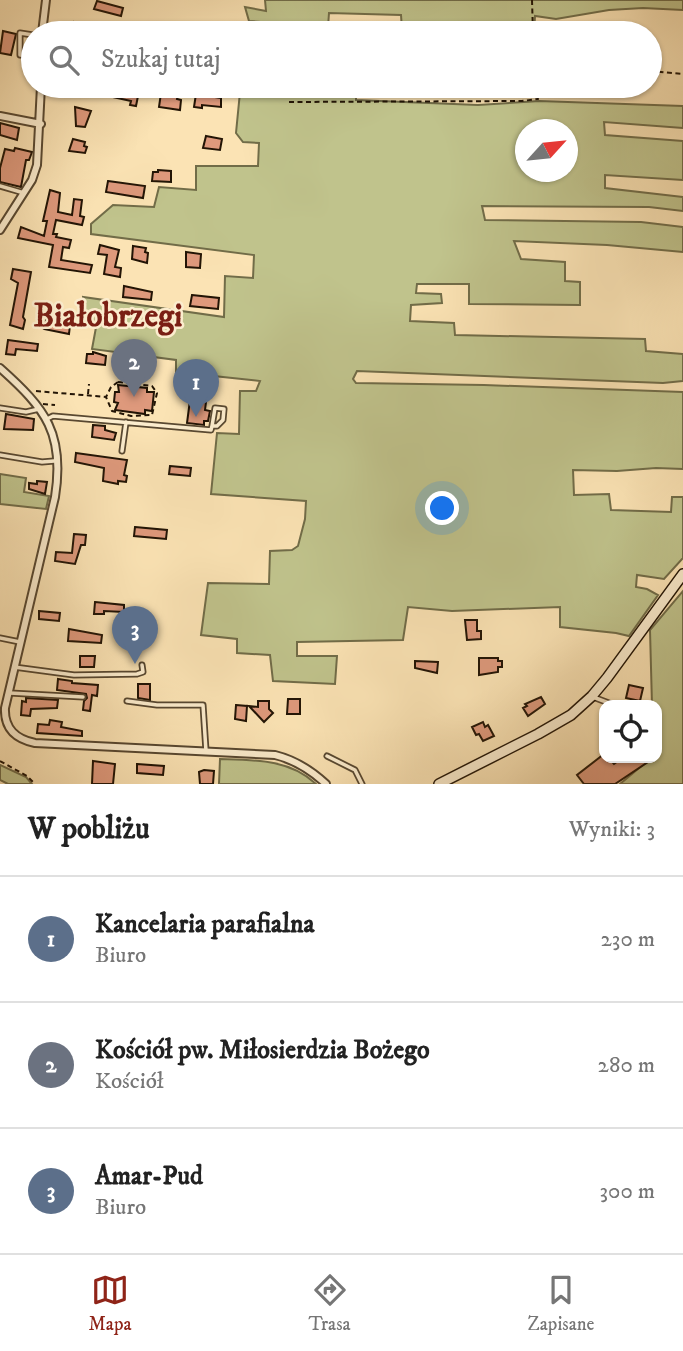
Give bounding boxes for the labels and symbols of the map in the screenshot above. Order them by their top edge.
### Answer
north arrow [515,119,578,182]
district label: Białobrzegi [33,296,183,337]
pin: 2 [111,339,157,397]
pin: 1 [173,359,219,417]
your location [425,491,459,525]
pin: 3 [112,606,158,664]

